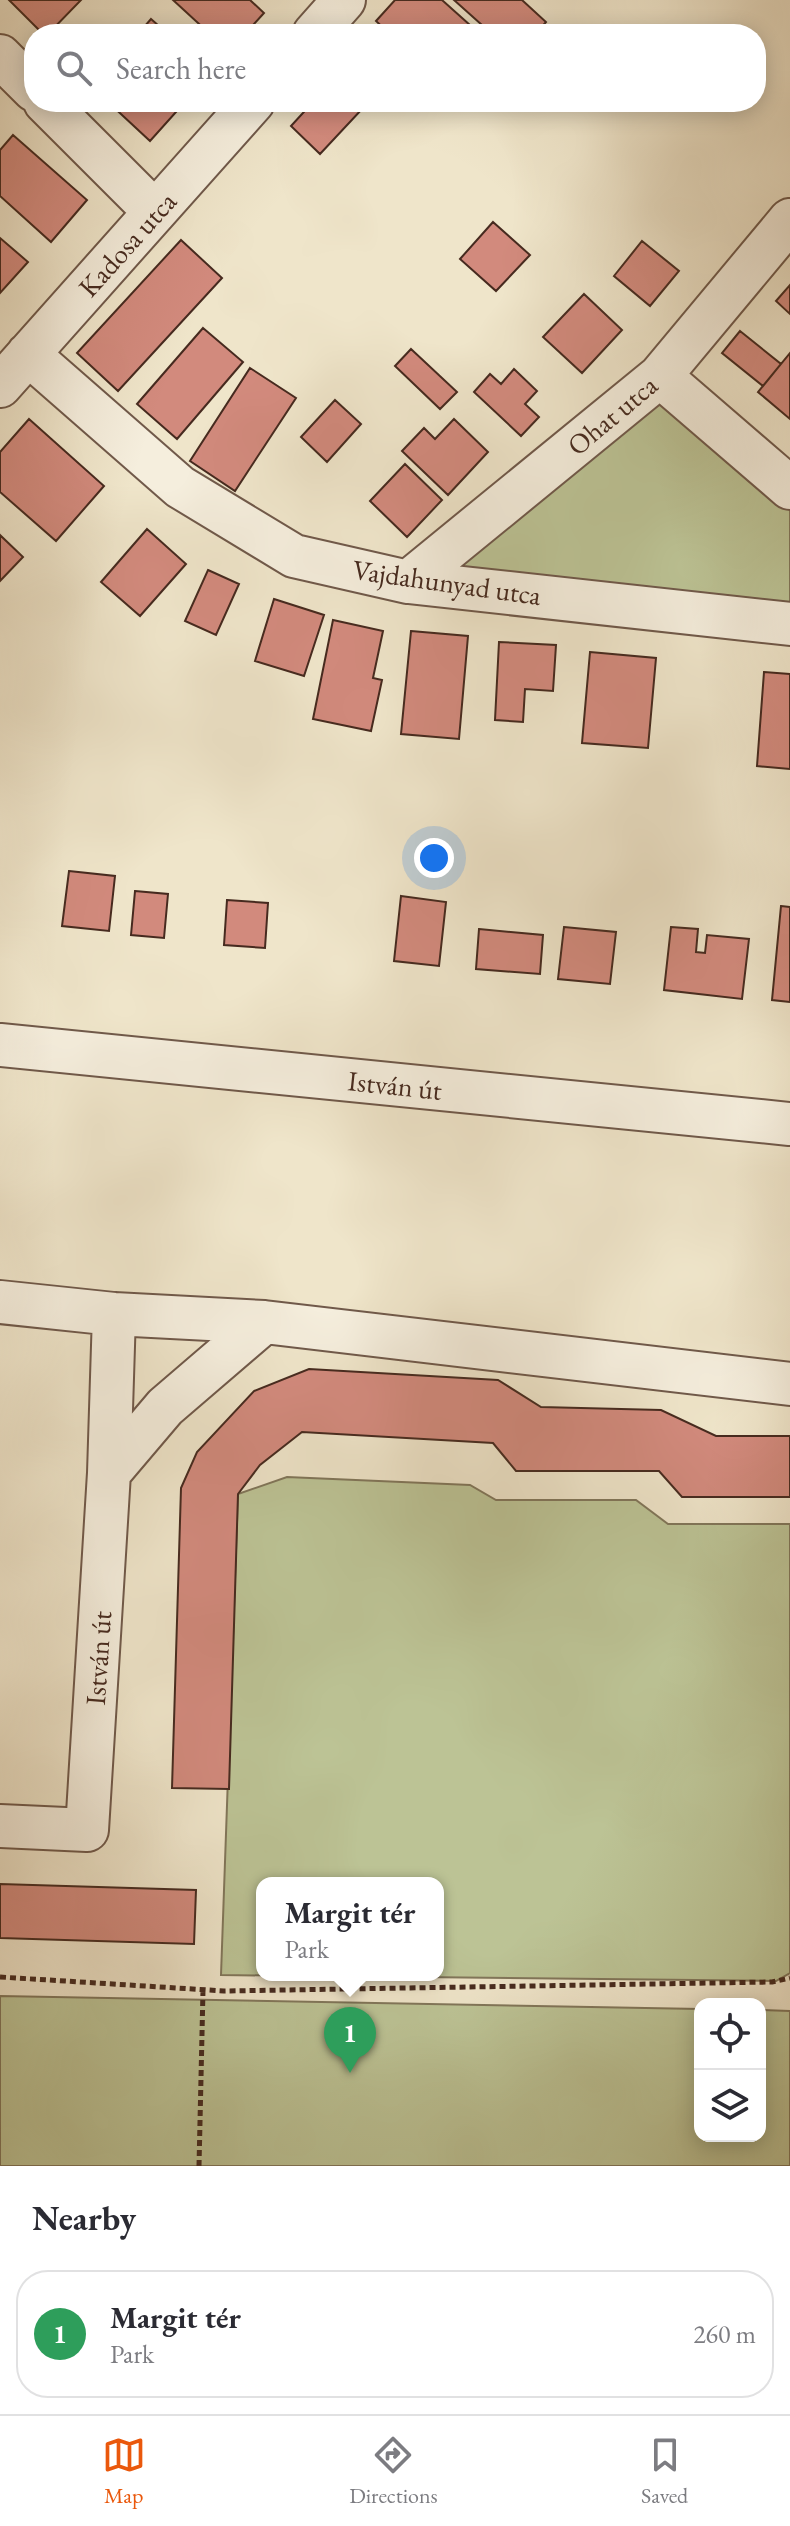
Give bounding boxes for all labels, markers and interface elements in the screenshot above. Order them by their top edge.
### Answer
search box [24,24,766,112]
icon: search [52,46,96,90]
text: Search here [116,49,246,88]
street label: Kadosa utca [70,183,184,304]
street label: Ohat utca [559,366,665,463]
street label: Vajdahunyad utca [350,551,544,613]
your location [414,838,454,878]
street label: István út [346,1062,444,1108]
street label: István út [77,1610,119,1706]
popup [256,1877,444,1981]
text: Margit tér [285,1893,415,1932]
text: Park [285,1932,329,1966]
map controls [694,1998,766,2142]
button: locate [694,1998,766,2070]
pin: 1 [324,2007,376,2073]
button: layers [694,2070,766,2142]
text: Nearby [32,2196,136,2240]
text: Margit tér [110,2298,241,2337]
text: 1 [53,2317,67,2351]
text: 260 m [693,2317,756,2351]
text: Park [110,2337,154,2371]
tab: Map [102,2433,146,2510]
tab: Directions [349,2433,438,2510]
tab: Saved [641,2433,688,2510]

